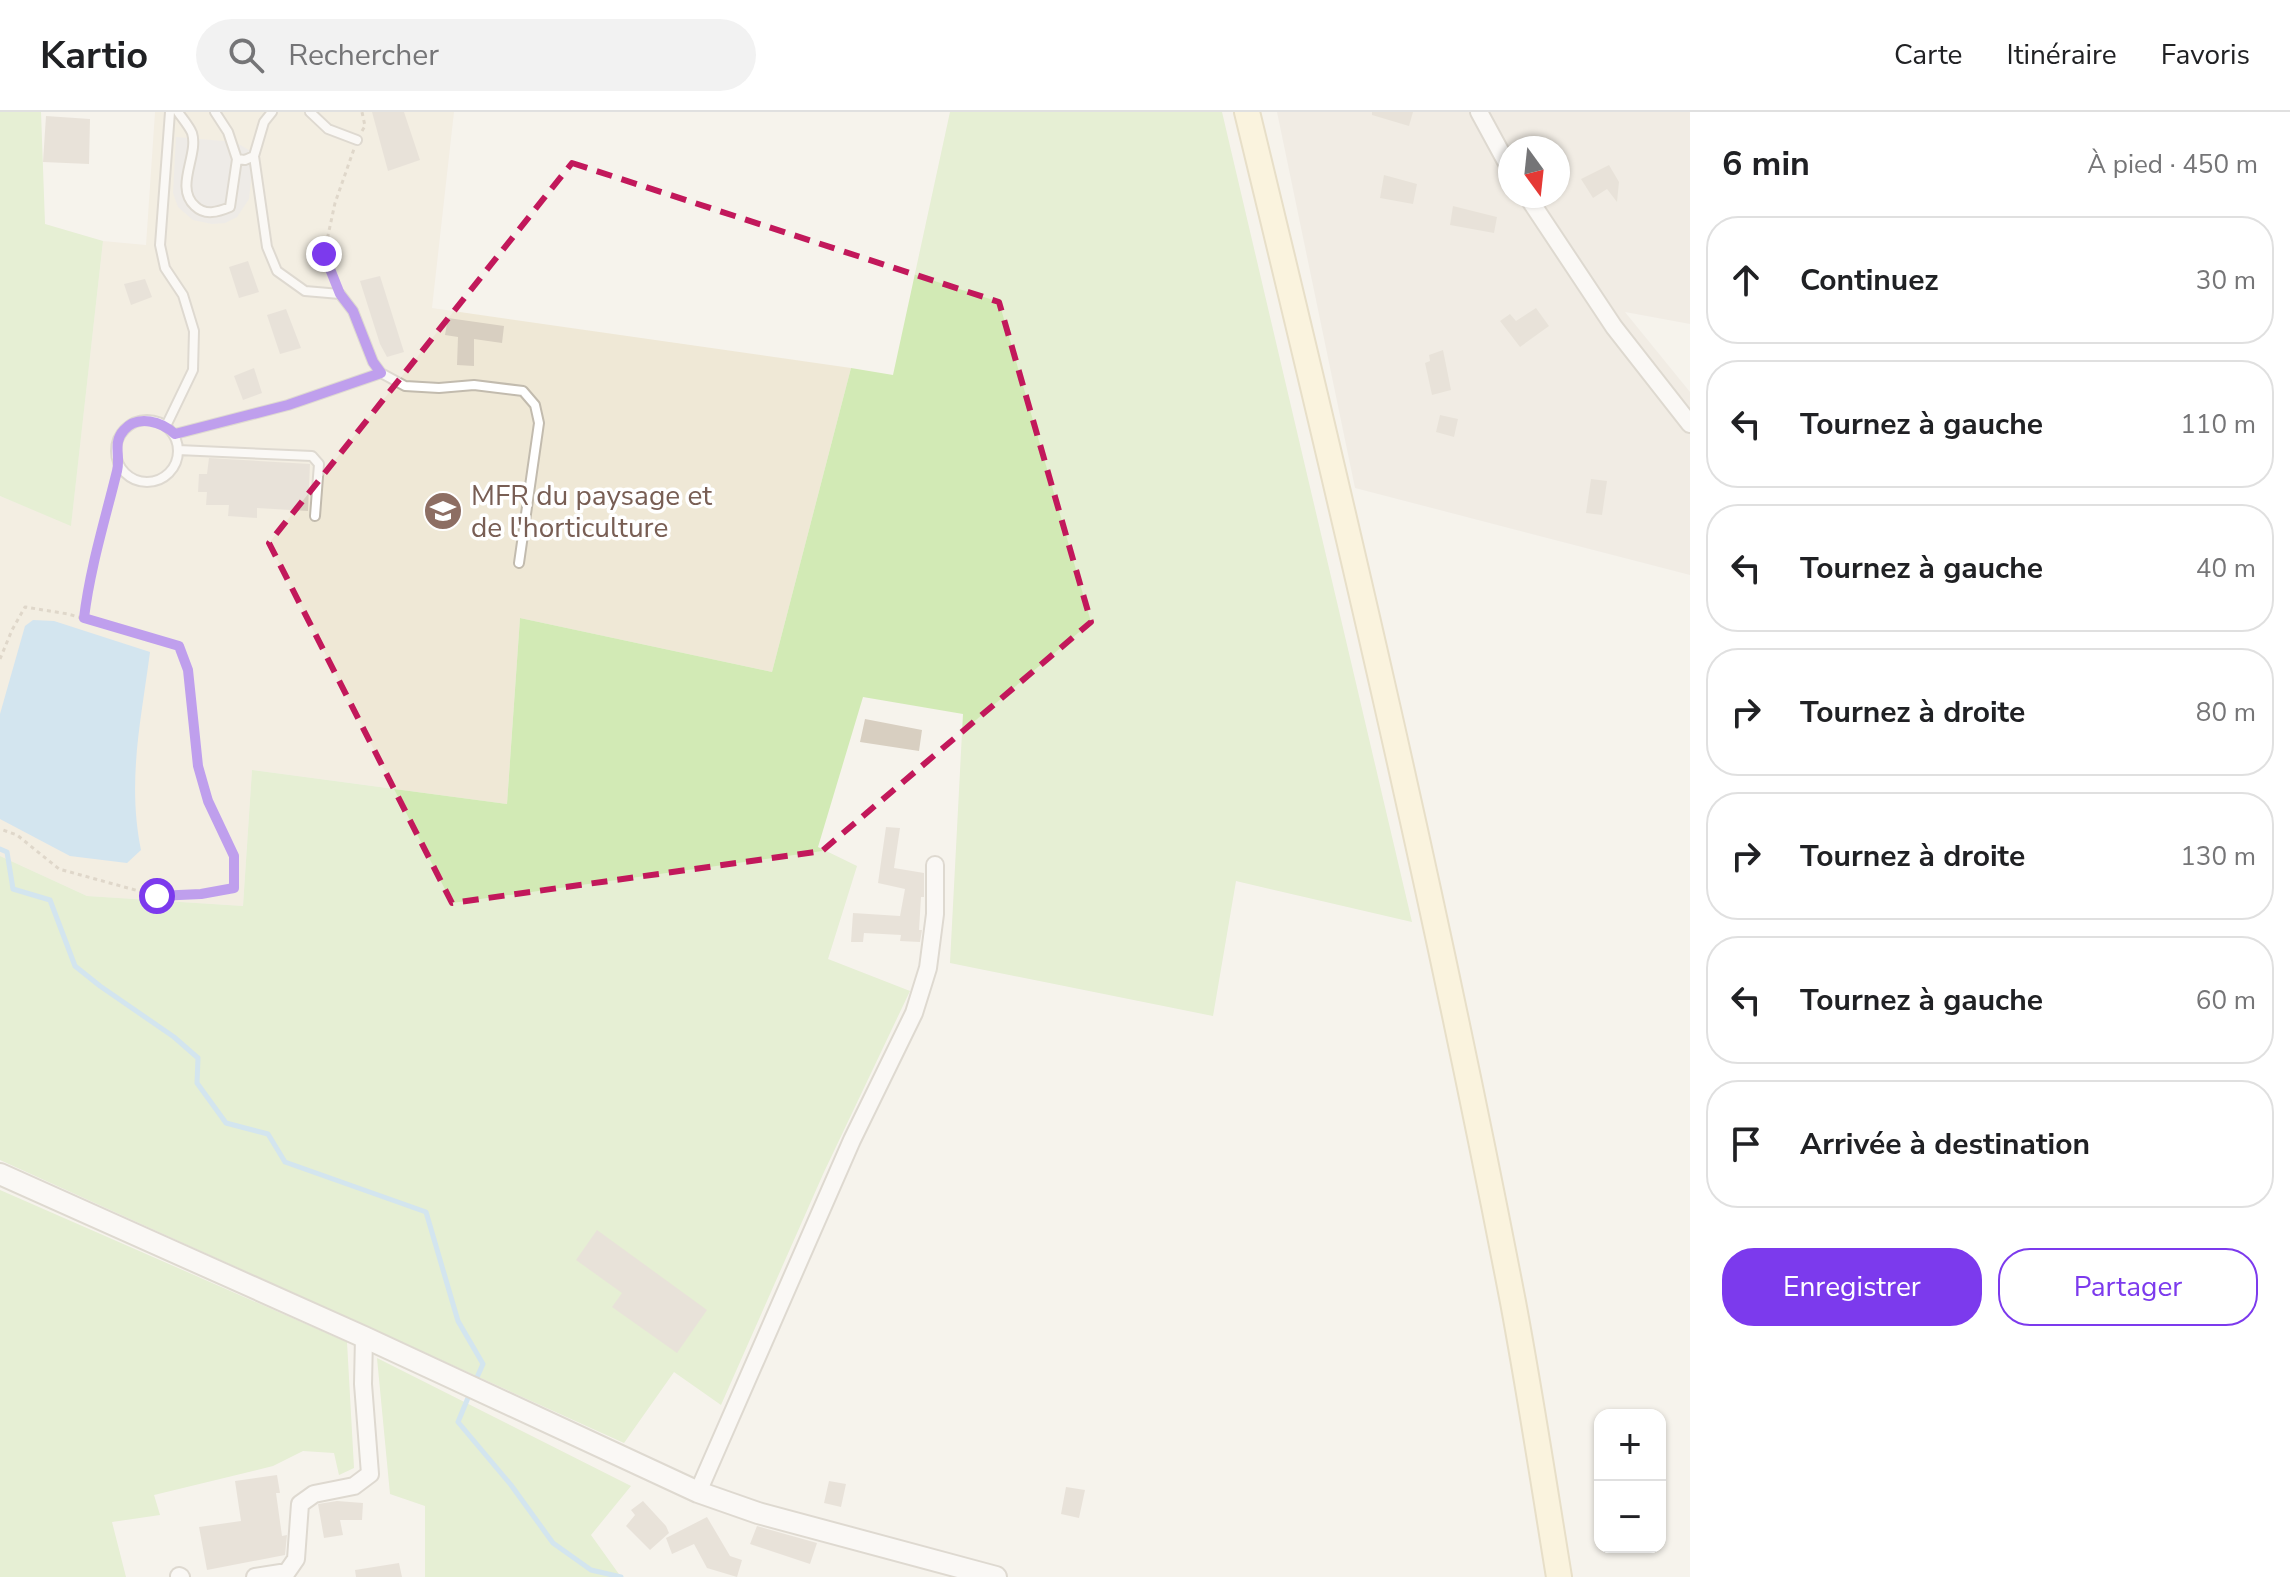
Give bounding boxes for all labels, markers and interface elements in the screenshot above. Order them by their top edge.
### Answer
search box [196,19,756,91]
text: Kartio [40,30,148,81]
icon: search [224,33,268,77]
text: Rechercher [288,35,439,76]
text: Carte [1894,36,1963,74]
text: Itinéraire [2007,36,2117,74]
text: Favoris [2161,36,2250,74]
north arrow [1498,136,1570,208]
text: 6 min [1722,141,1810,187]
text: À pied · 450 m [2087,147,2258,182]
route end [306,236,342,272]
icon: ahead [1724,258,1768,302]
text: Continuez [1800,260,1939,301]
text: 30 m [2196,263,2256,298]
icon: left [1724,402,1768,446]
text: Tournez à gauche [1800,404,2043,445]
text: 110 m [2180,407,2256,442]
place label: MFR du paysage et de l'horticulture [471,477,712,547]
school or university icon: MFR du paysage et de l'horticulture [422,490,464,532]
icon: left [1724,546,1768,590]
text: Tournez à gauche [1800,548,2043,589]
text: 40 m [2196,551,2256,586]
icon: right [1724,690,1768,734]
text: Tournez à droite [1800,692,2025,733]
text: 80 m [2196,695,2256,730]
icon: right [1724,834,1768,878]
text: Tournez à droite [1800,836,2025,877]
text: 130 m [2180,839,2256,874]
route start [139,878,175,914]
icon: left [1724,978,1768,1022]
text: Tournez à gauche [1800,980,2043,1021]
text: 60 m [2196,983,2256,1018]
icon: arrive [1724,1122,1768,1166]
text: Arrivée à destination [1800,1124,2090,1165]
button: Enregistrer [1722,1248,1982,1326]
button: Partager [1998,1248,2258,1326]
map controls [1594,1409,1666,1553]
button: + [1594,1409,1666,1481]
button: − [1594,1481,1666,1553]

